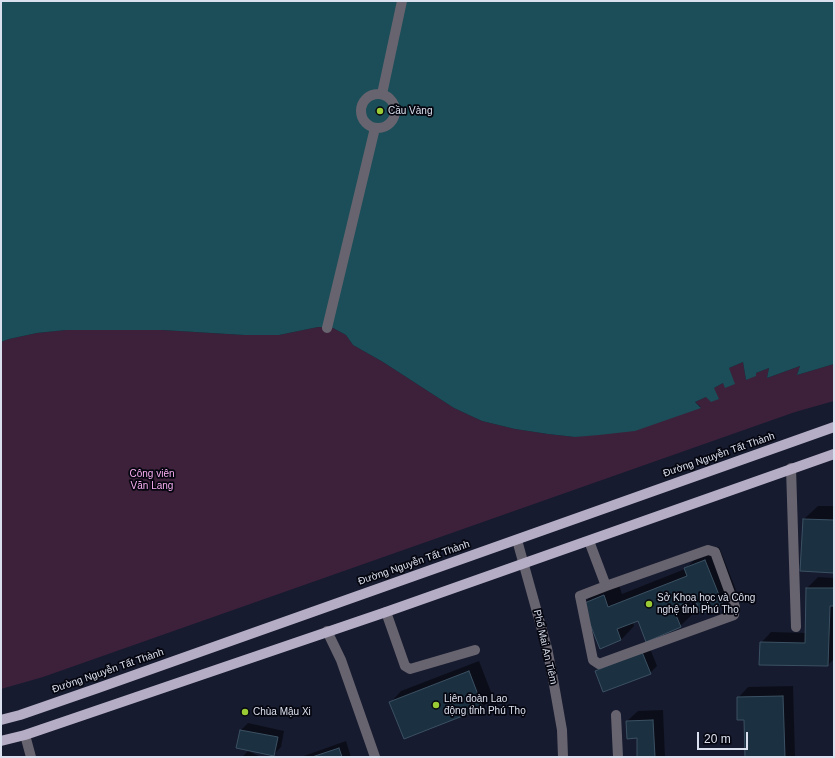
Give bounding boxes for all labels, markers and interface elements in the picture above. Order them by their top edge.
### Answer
place label: Cầu Vàng [388,105,432,117]
marker: Cầu Vàng [375,106,385,116]
street label: Đường Nguyễn Tất Thành [662,430,776,480]
park label: Công viên Văn Lang [129,468,175,492]
street label: Đường Nguyễn Tất Thành [357,538,471,588]
place label: Sở Khoa học và Công nghệ tỉnh Phú Thọ [657,592,755,616]
marker: Sở Khoa học và Công nghệ tỉnh Phú Thọ [644,599,654,609]
street label: Phố Mai An Tiêm [531,608,559,686]
street label: Đường Nguyễn Tất Thành [51,646,165,696]
place label: Liên đoàn Lao động tỉnh Phú Thọ [444,693,526,716]
marker: Liên đoàn Lao động tỉnh Phú Thọ [431,700,441,710]
place label: Chùa Mậu Xi [253,706,311,718]
marker: Chùa Mậu Xi [240,707,250,717]
scale bar [699,724,750,750]
text: 20 m [704,732,731,746]

